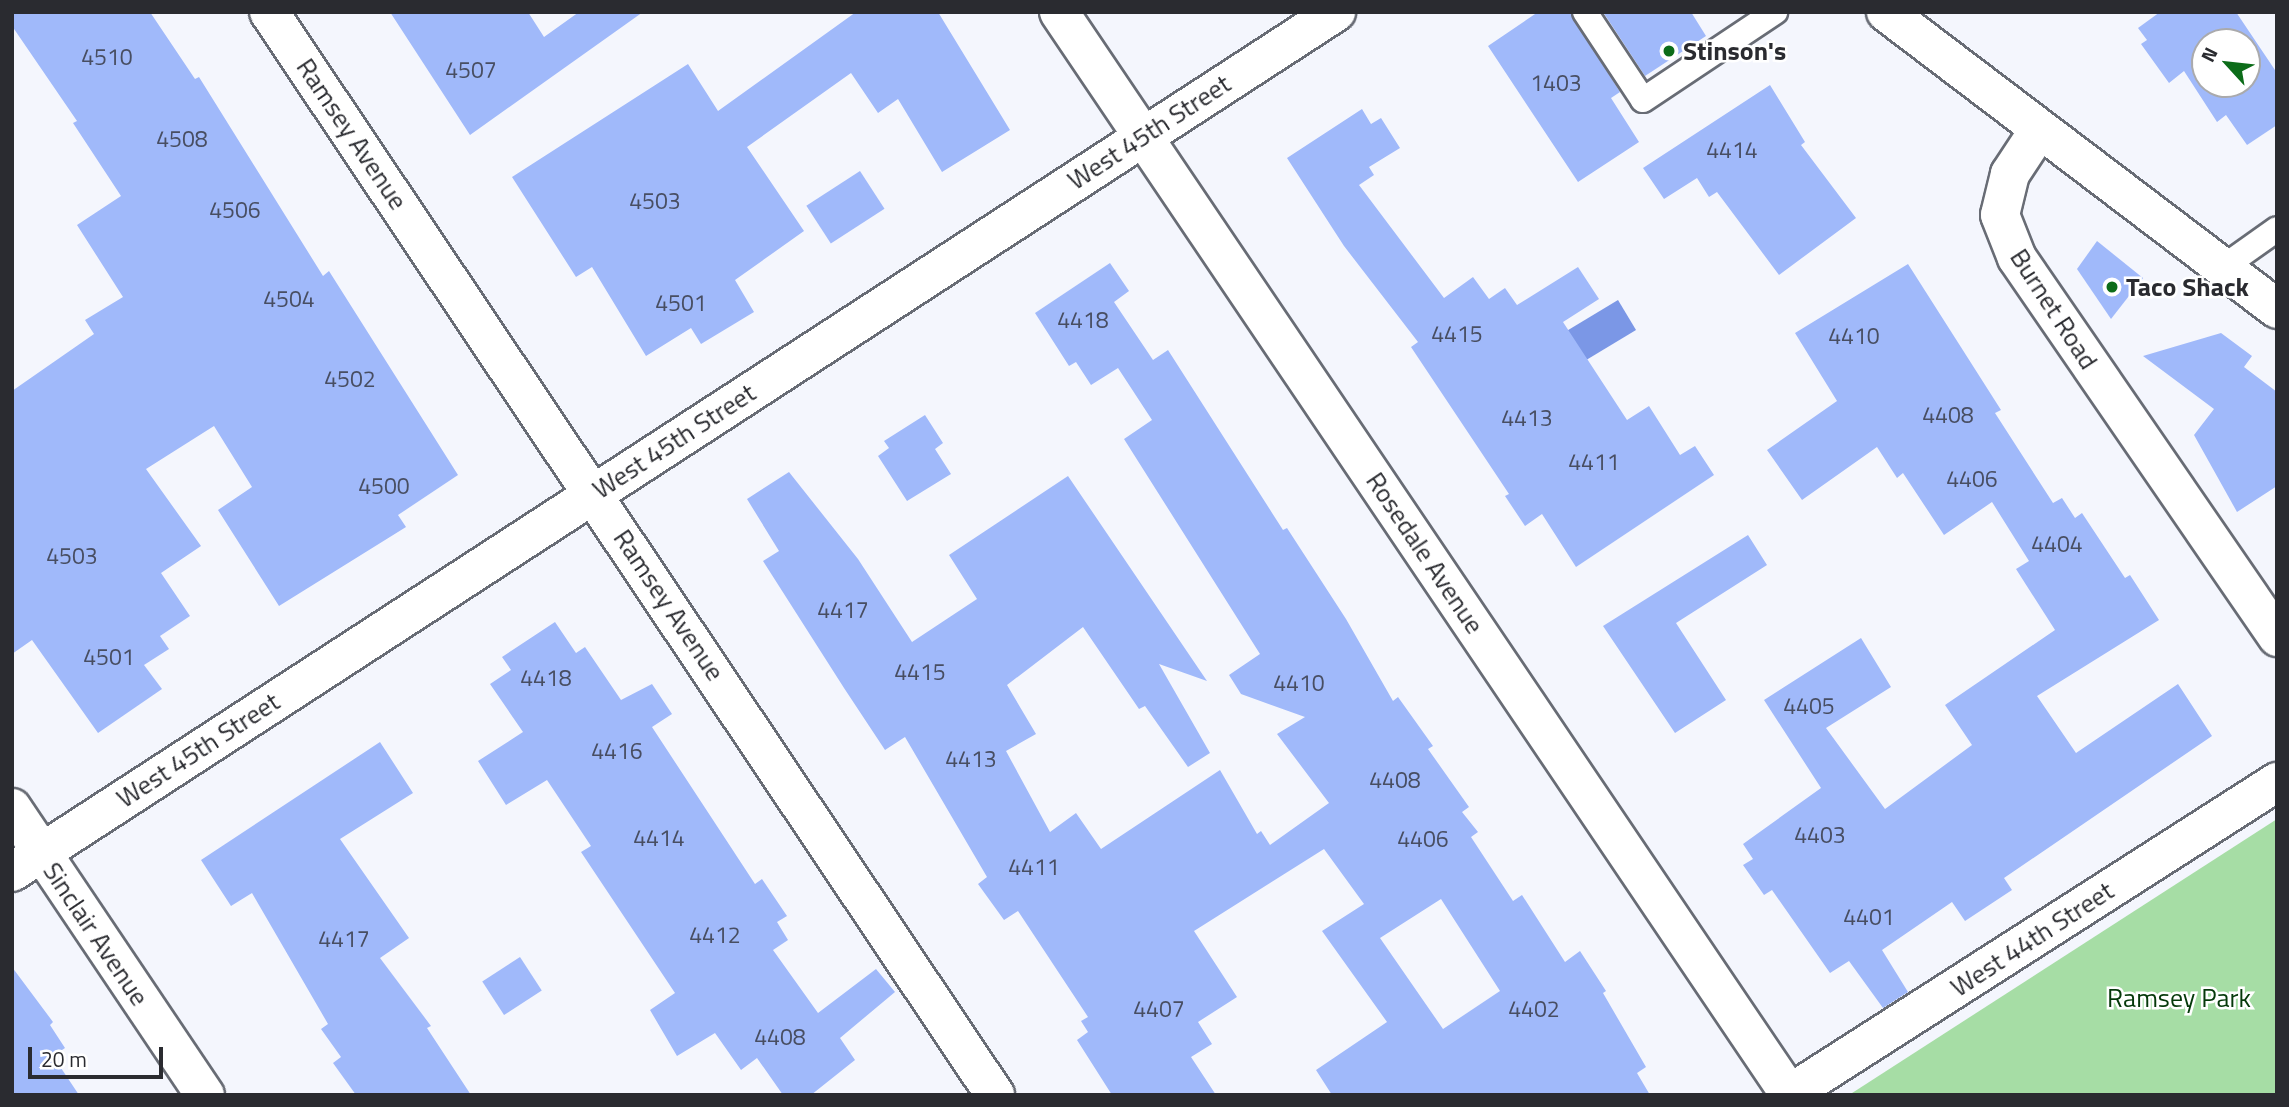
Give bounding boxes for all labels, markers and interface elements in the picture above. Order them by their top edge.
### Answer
north arrow [2191,28,2261,98]
place label: Stinson's [1683,35,1786,67]
text: N [2193,42,2225,67]
house number: 4510 [81,43,133,71]
marker: Stinson's [1661,43,1677,59]
street label: Ramsey Avenue [290,53,414,215]
house number: 4507 [445,56,497,84]
street label: West 45th Street [1062,68,1236,196]
house number: 1403 [1530,69,1582,97]
house number: 4508 [156,125,208,153]
house number: 4414 [1706,136,1758,164]
house number: 4503 [629,187,681,215]
house number: 4506 [209,196,261,224]
street label: Burnet Road [2004,243,2104,375]
place label: Taco Shack [2126,271,2249,303]
marker: Taco Shack [2104,279,2120,295]
house number: 4504 [263,285,315,313]
house number: 4501 [655,289,707,317]
house number: 4418 [1057,306,1109,334]
house number: 4415 [1431,320,1483,348]
house number: 4410 [1828,322,1880,350]
house number: 4502 [324,365,376,393]
street label: West 45th Street [587,377,761,505]
house number: 4408 [1922,401,1974,429]
house number: 4413 [1501,404,1553,432]
house number: 4411 [1568,448,1620,476]
house number: 4406 [1946,465,1998,493]
street label: Rosedale Avenue [1360,466,1490,640]
house number: 4500 [358,472,410,500]
street label: Ramsey Avenue [607,524,731,686]
house number: 4404 [2031,530,2083,558]
house number: 4503 [46,542,98,570]
house number: 4417 [817,596,869,624]
house number: 4501 [83,643,135,671]
house number: 4415 [894,658,946,686]
house number: 4418 [520,664,572,692]
house number: 4410 [1273,669,1325,697]
street label: West 45th Street [111,686,285,814]
house number: 4405 [1783,692,1835,720]
house number: 4416 [591,737,643,765]
house number: 4413 [945,745,997,773]
house number: 4408 [1369,766,1421,794]
house number: 4403 [1794,821,1846,849]
house number: 4414 [633,824,685,852]
house number: 4406 [1397,825,1449,853]
house number: 4411 [1008,853,1060,881]
street label: Sinclair Avenue [37,857,155,1011]
street label: West 44th Street [1945,875,2119,1003]
house number: 4401 [1843,903,1895,931]
house number: 4412 [689,921,741,949]
house number: 4417 [318,925,370,953]
park label: Ramsey Park [2107,982,2251,1014]
house number: 4407 [1133,995,1185,1023]
house number: 4402 [1508,995,1560,1023]
house number: 4408 [754,1023,806,1051]
scale bar [32,1034,166,1078]
text: 20 m [41,1043,87,1075]

